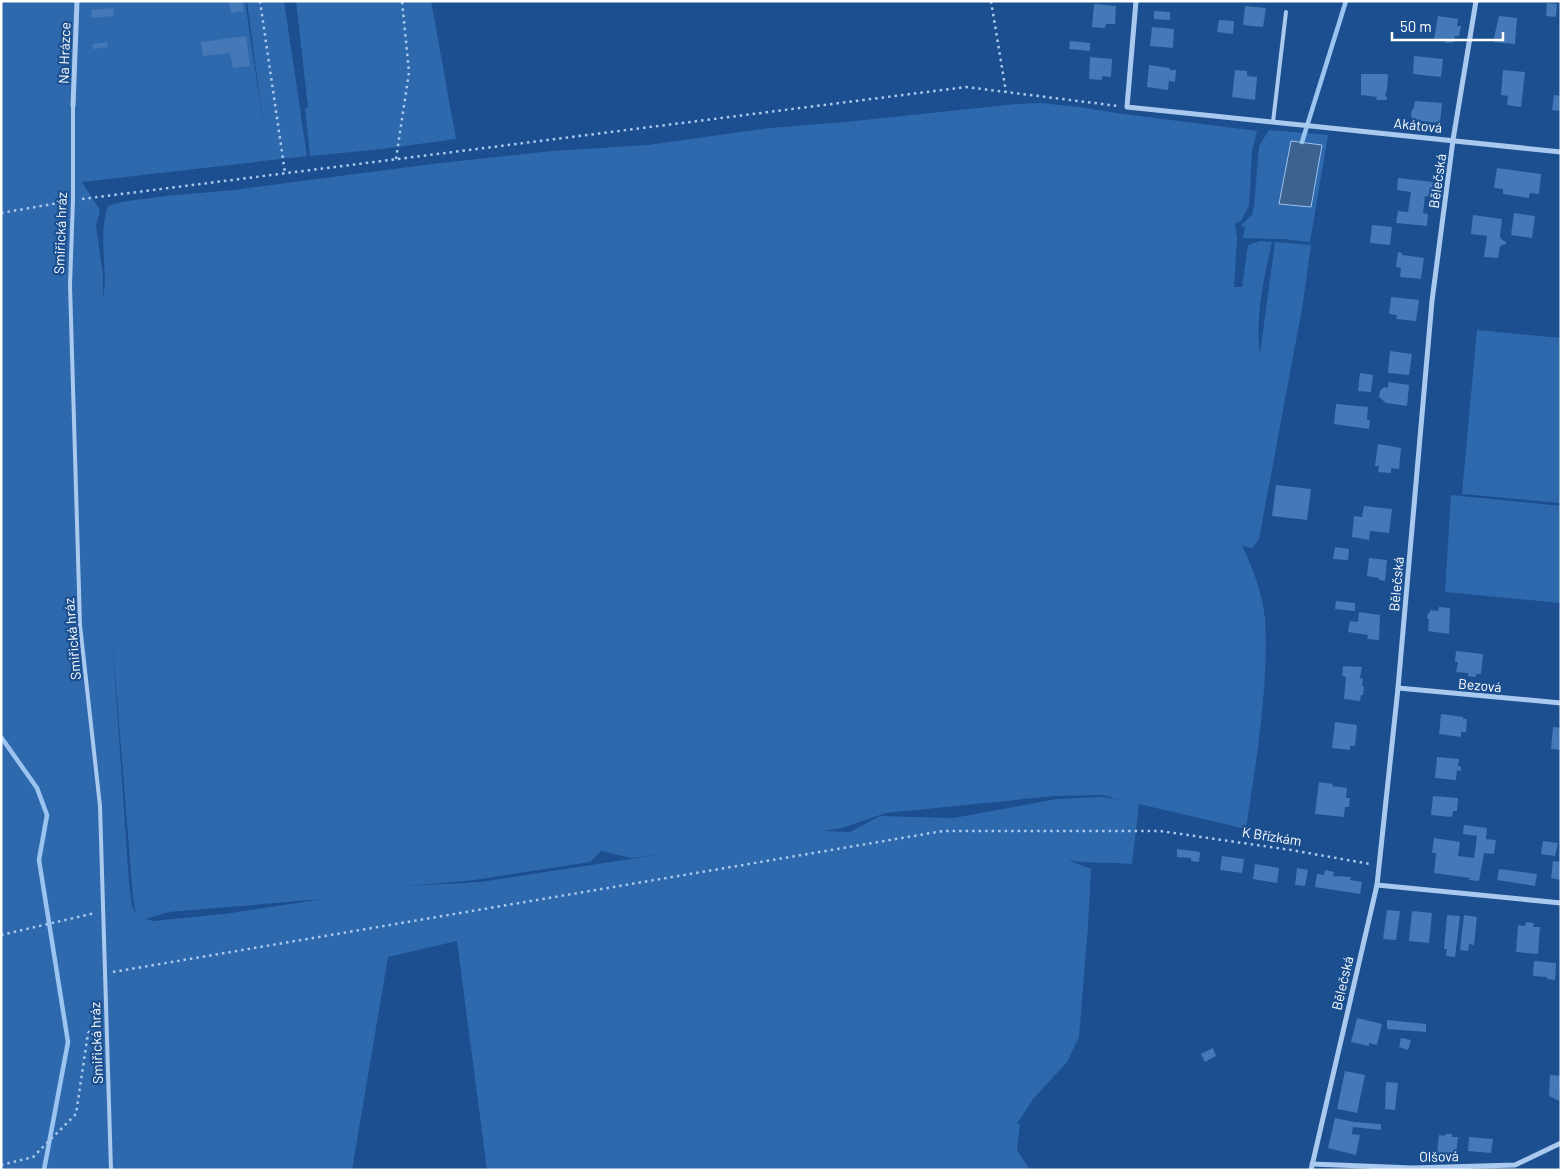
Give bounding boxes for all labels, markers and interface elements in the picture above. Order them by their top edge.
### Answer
scale bar [1392,10,1503,42]
text: 50 m [1400,17,1432,35]
street label: Na Hrázce [54,22,74,84]
street label: Akátová [1393,114,1443,136]
street label: Bělečská [1425,153,1449,209]
street label: Smiřická hráz [50,192,70,274]
street label: Bělečská [1385,556,1407,612]
street label: Smiřická hráz [60,597,84,681]
street label: Bezová [1458,675,1502,695]
street label: K Břízkám [1241,823,1303,849]
street label: Bělečská [1328,954,1356,1012]
street label: Smiřická hráz [86,1002,106,1084]
street label: Olšová [1419,1147,1459,1165]

